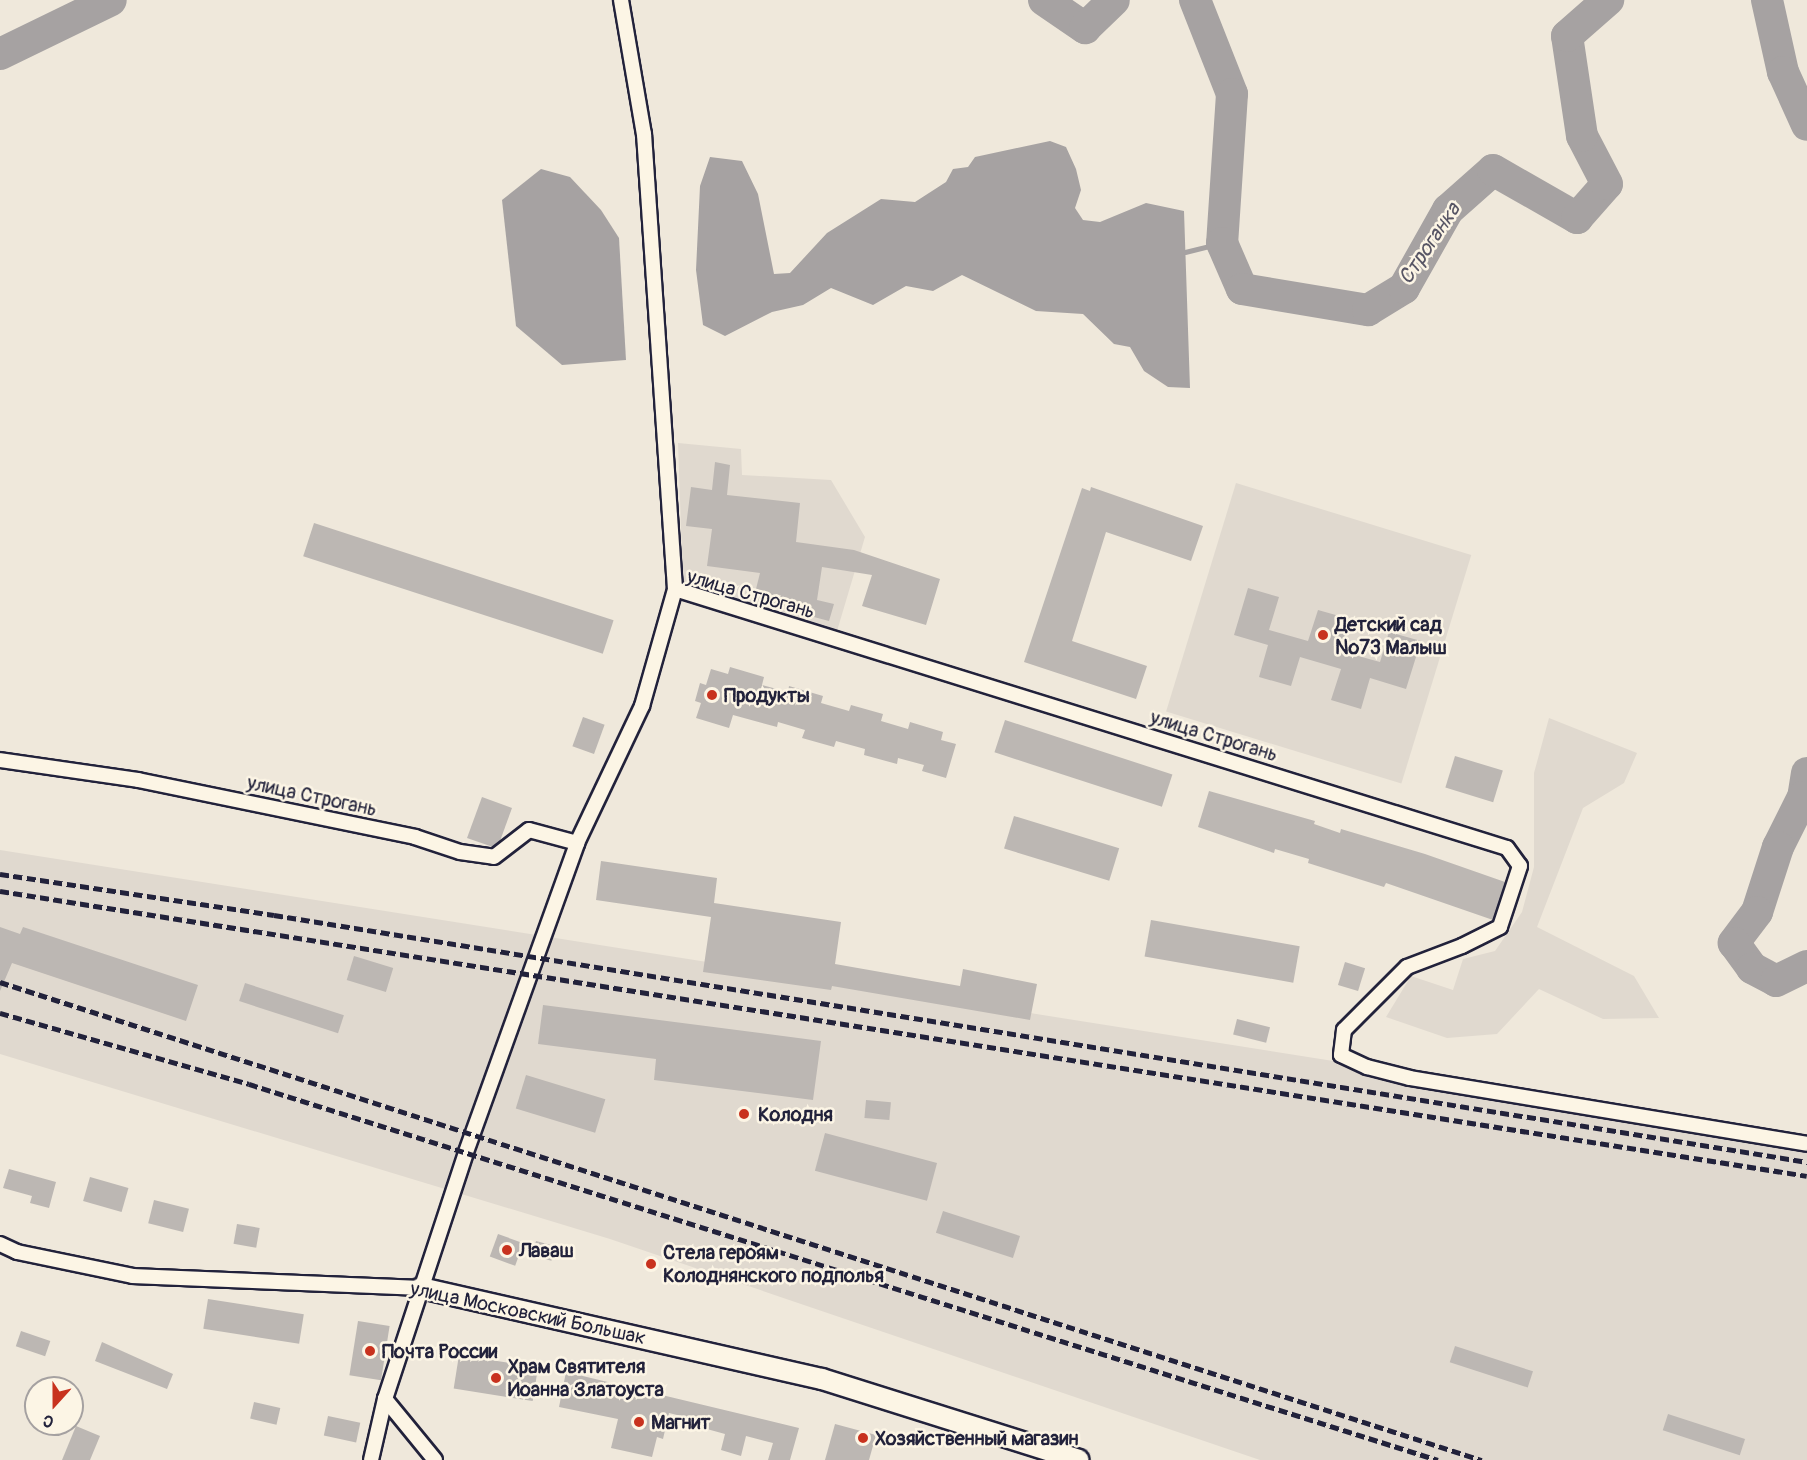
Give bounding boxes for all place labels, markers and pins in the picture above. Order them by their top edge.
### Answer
place label: Детский сад №73 Малыш [1335,612,1447,659]
marker: Детский сад №73 Малыш [1316,628,1330,642]
place label: Продукты [724,683,810,707]
marker: Продукты [705,688,719,702]
place label: Колодня [758,1102,833,1126]
marker: Колодня [735,1105,753,1123]
place label: Лаваш [519,1238,574,1262]
place label: Стела героям Колоднянского подполья [663,1240,884,1287]
marker: Лаваш [500,1243,514,1257]
marker: Стела героям Колоднянского подполья [644,1257,658,1271]
place label: Почта России [382,1339,497,1363]
marker: Почта России [363,1344,377,1358]
place label: Храм Святителя Иоанна Златоуста [508,1354,664,1401]
marker: Храм Святителя Иоанна Златоуста [489,1371,503,1385]
place label: Магнит [651,1410,710,1434]
marker: Магнит [632,1415,646,1429]
place label: Хозяйственный магазин [875,1426,1078,1450]
marker: Хозяйственный магазин [856,1431,870,1445]

